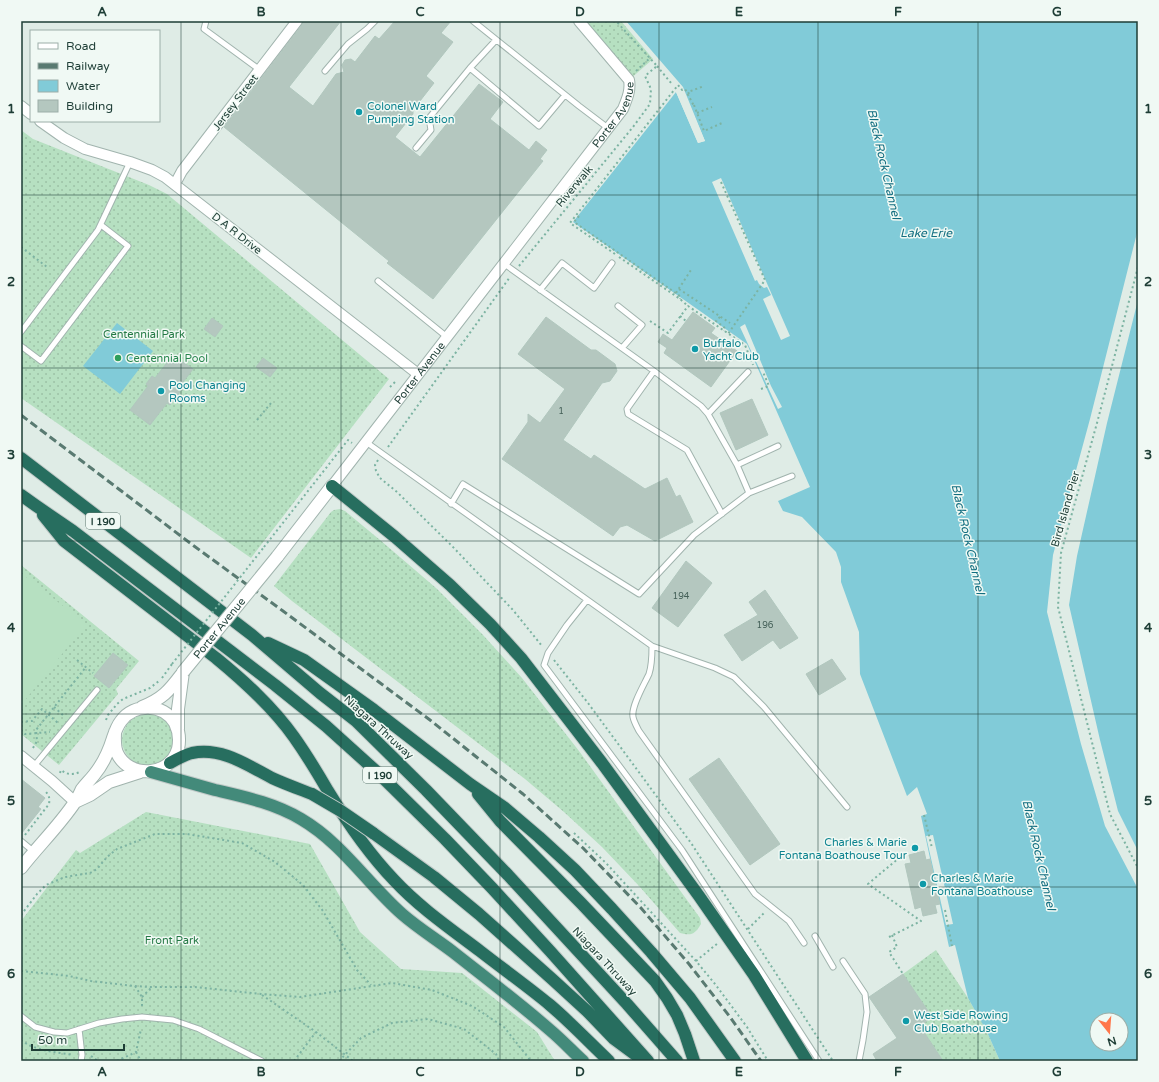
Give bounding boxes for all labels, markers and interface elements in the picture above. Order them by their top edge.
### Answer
text: A [97,4,107,20]
text: B [256,4,266,20]
text: C [415,4,425,20]
text: D [575,4,585,20]
text: E [735,4,743,20]
text: F [894,4,902,20]
text: G [1052,4,1062,20]
legend [30,30,160,122]
text: Road [66,39,96,53]
text: Railway [66,59,110,73]
street label: Jersey Street [210,72,261,133]
text: Water [66,79,101,93]
street label: Porter Avenue [590,82,637,150]
text: Building [66,99,113,113]
place label: Colonel Ward Pumping Station [367,100,454,126]
text: 1 [7,101,15,117]
text: 1 [1144,101,1152,117]
marker: Colonel Ward Pumping Station [354,107,364,117]
water label: Black Rock Channel [865,108,904,222]
street label: Riverwalk [553,163,596,210]
street label: D A R Drive [209,210,264,257]
water label: Lake Erie [900,226,953,240]
text: 2 [7,274,15,290]
text: 2 [1144,274,1152,290]
park label: Centennial Park [103,328,185,341]
place label: Buffalo Yacht Club [703,337,759,363]
street label: Porter Avenue [392,339,448,407]
marker: Buffalo Yacht Club [690,344,700,354]
place label: Centennial Pool [126,352,208,365]
marker: Centennial Pool [113,353,123,363]
place label: Pool Changing Rooms [169,379,246,405]
marker: Pool Changing Rooms [156,386,166,396]
house number: 1 [558,406,564,417]
text: 3 [7,447,15,463]
text: 3 [1144,447,1152,463]
street label: Bird Island Pier [1048,469,1083,549]
water label: Black Rock Channel [949,483,988,597]
road number: I 190 [86,513,120,529]
house number: 194 [673,591,690,602]
street label: Porter Avenue [191,595,248,661]
text: 4 [7,620,16,636]
house number: 196 [757,620,774,631]
text: 4 [1144,620,1153,636]
street label: Niagara Thruway [341,693,416,762]
road number: I 190 [363,767,397,783]
text: 5 [7,793,15,809]
text: 5 [1144,793,1152,809]
water label: Black Rock Channel [1020,799,1059,913]
place label: Charles & Marie Fontana Boathouse Tour [779,836,908,862]
marker: Charles & Marie Fontana Boathouse Tour [910,843,920,853]
place label: Charles & Marie Fontana Boathouse [931,872,1033,898]
marker: Charles & Marie Fontana Boathouse [918,879,928,889]
street label: Niagara Thruway [570,924,640,998]
park label: Front Park [145,934,199,947]
text: 6 [7,966,15,982]
text: 6 [1144,966,1152,982]
place label: West Side Rowing Club Boathouse [914,1009,1008,1035]
north arrow [1089,1012,1129,1052]
marker: West Side Rowing Club Boathouse [901,1016,911,1026]
scale bar [32,1026,124,1052]
text: 50 m [38,1033,67,1047]
text: N [1106,1034,1118,1049]
text: A [97,1064,107,1080]
text: B [256,1064,266,1080]
text: C [415,1064,425,1080]
text: D [575,1064,585,1080]
text: E [735,1064,743,1080]
text: F [894,1064,902,1080]
text: G [1052,1064,1062,1080]

